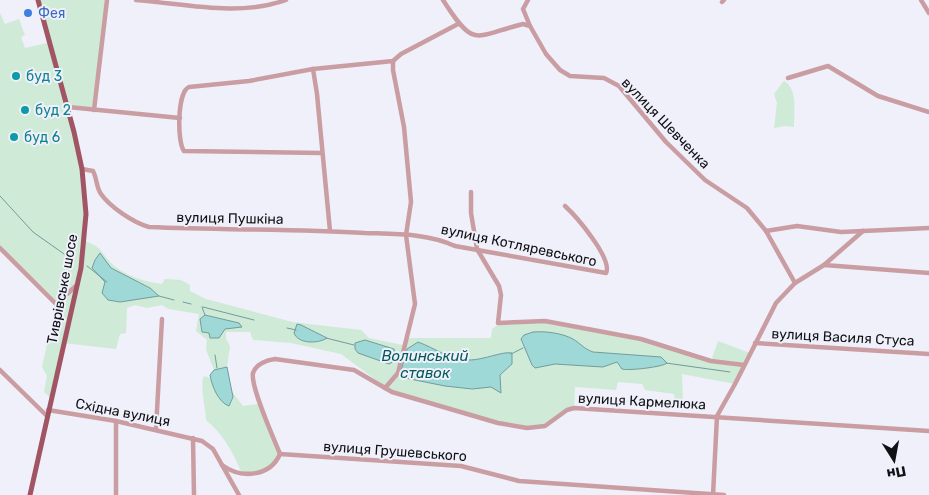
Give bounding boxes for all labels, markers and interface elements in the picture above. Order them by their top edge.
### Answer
place label: Фея [38,5,65,22]
marker: Фея [22,7,34,19]
place label: буд 3 [26,68,62,85]
marker: буд 3 [10,70,22,82]
street label: вулиця Шевченка [618,74,713,172]
place label: буд 2 [35,102,71,119]
marker: буд 2 [19,104,31,116]
place label: буд 6 [24,129,60,146]
marker: буд 6 [8,131,20,143]
street label: вулиця Пушкіна [176,209,284,228]
street label: вулиця Котляревського [439,221,598,270]
street label: Тиврівське шосе [43,232,82,346]
street label: вулиця Василя Стуса [771,325,915,350]
water label: Волинський ставок [381,347,469,382]
street label: вулиця Кармелюка [577,390,706,413]
street label: Східна вулиця [74,395,172,430]
north arrow [869,435,919,485]
street label: вулиця Грушевського [323,438,467,465]
text: Пн [885,462,908,482]

